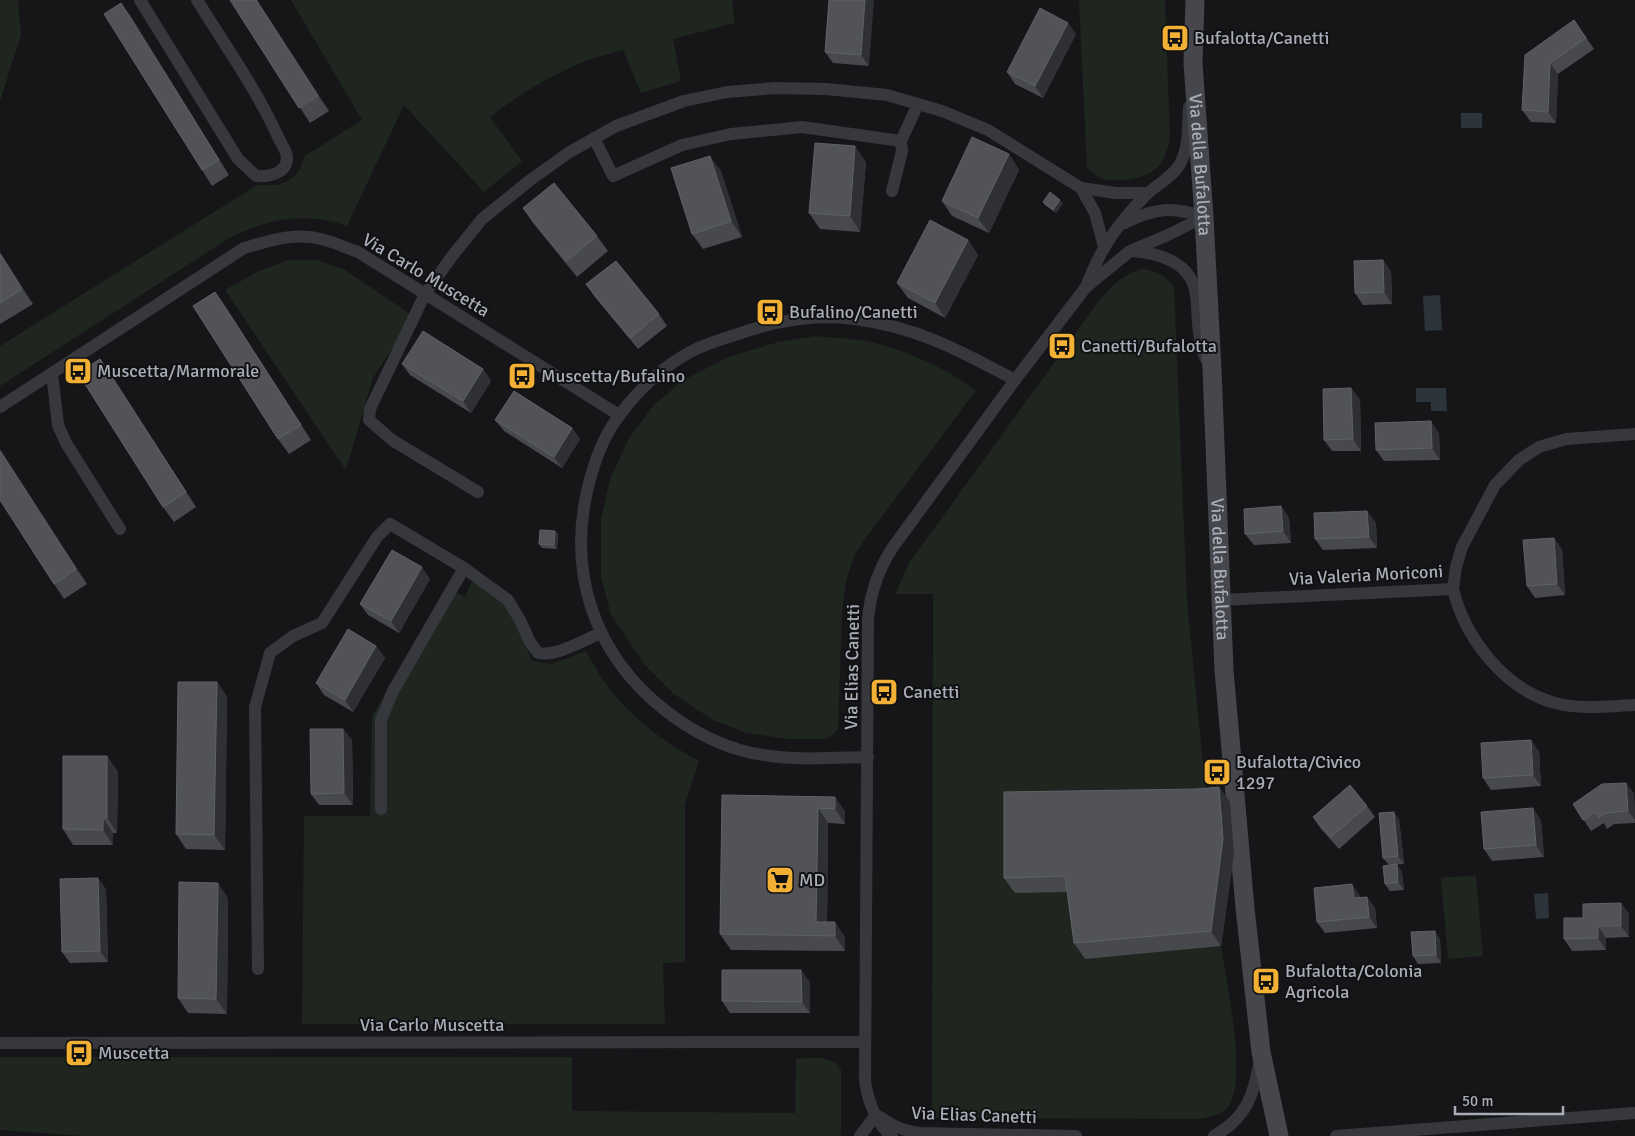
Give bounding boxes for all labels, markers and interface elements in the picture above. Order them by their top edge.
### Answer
bus stop icon: Bufalotta/Canetti [1160,23,1190,53]
place label: Bufalotta/Canetti [1194,27,1329,49]
street label: Via della Bufalotta [1184,93,1216,236]
street label: Via Carlo Muscetta [358,228,494,322]
bus stop icon: Bufalino/Canetti [755,297,785,327]
place label: Bufalino/Canetti [789,301,918,323]
bus stop icon: Canetti/Bufalotta [1047,331,1077,361]
place label: Canetti/Bufalotta [1081,335,1217,357]
bus stop icon: Muscetta/Marmorale [63,356,93,386]
place label: Muscetta/Marmorale [97,360,259,382]
bus stop icon: Muscetta/Bufalino [507,361,537,391]
place label: Muscetta/Bufalino [541,365,685,387]
street label: Via della Bufalotta [1206,498,1234,641]
street label: Via Valeria Moriconi [1288,560,1444,590]
street label: Via Elias Canetti [840,604,864,730]
bus stop icon: Canetti [869,677,899,707]
place label: Canetti [903,681,959,703]
place label: Bufalotta/Civico 1297 [1236,751,1361,794]
bus stop icon: Bufalotta/Civico 1297 [1202,757,1232,787]
supermarket icon: MD [765,865,795,895]
place label: MD [799,869,825,891]
place label: Bufalotta/Colonia Agricola [1285,960,1422,1003]
bus stop icon: Bufalotta/Colonia Agricola [1251,966,1281,996]
street label: Via Carlo Muscetta [360,1014,504,1036]
bus stop icon: Muscetta [64,1038,94,1068]
place label: Muscetta [98,1042,169,1064]
scale bar [1455,1084,1562,1116]
text: 50 m [1462,1092,1493,1110]
street label: Via Elias Canetti [911,1102,1037,1128]

